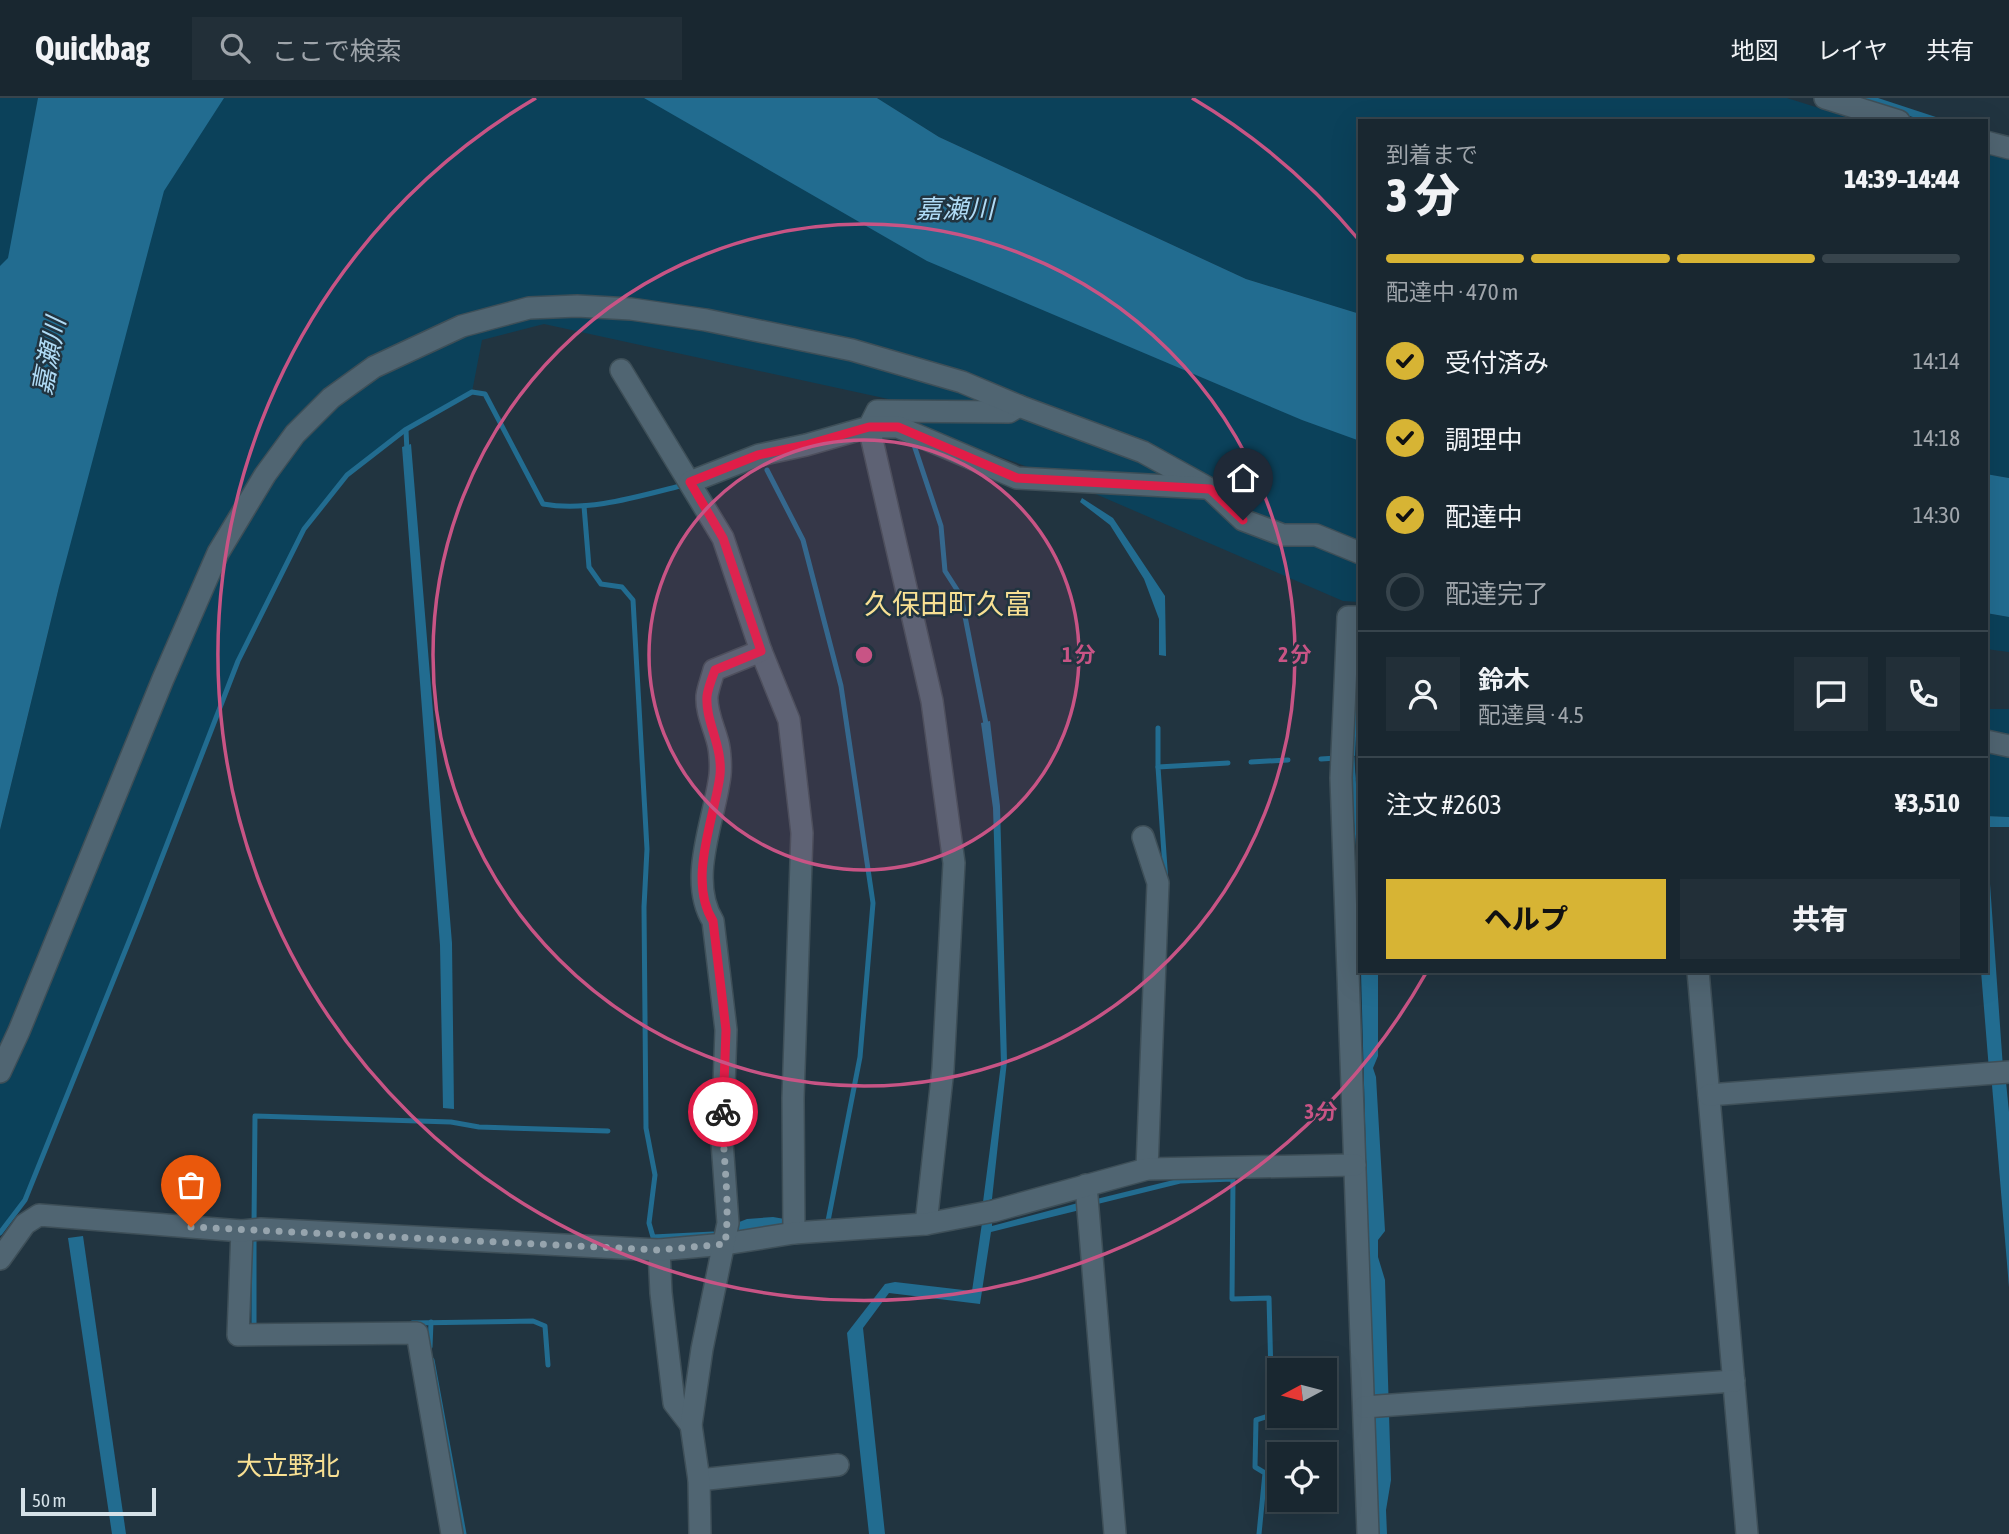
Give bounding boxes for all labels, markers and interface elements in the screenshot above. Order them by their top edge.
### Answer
search box [192,17,682,80]
text: Quickbag [35,29,150,67]
icon: search [216,29,254,67]
text: ここで検索 [272,36,402,66]
text: 地図 [1731,37,1779,64]
text: レイヤ [1817,37,1888,64]
text: 共有 [1926,37,1974,64]
text: 到着まで [1386,142,1478,168]
text: 14:39–14:44 [1844,164,1960,194]
text: 3 分 [1386,169,1460,222]
water label: 嘉瀬川 [916,194,997,224]
text: 配達中 · 470 m [1386,279,1518,305]
water label: 嘉瀬川 [27,312,72,397]
icon: check [1386,342,1424,380]
text: 受付済み [1445,348,1549,378]
text: 14:14 [1913,348,1960,374]
icon: check [1386,419,1424,457]
text: 調理中 [1445,425,1523,455]
text: 14:18 [1913,425,1960,451]
pin [1213,448,1273,520]
icon: home [1224,459,1262,497]
icon: check [1386,496,1424,534]
text: 配達中 [1445,502,1523,532]
text: 14:30 [1913,502,1960,528]
text: 配達完了 [1445,579,1549,609]
district label: 久保田町久富 [864,588,1032,620]
text: 1 分 [1062,642,1096,666]
text: 2 分 [1278,642,1312,666]
centre of rings [852,643,876,667]
button: person [1386,657,1460,731]
button: chat [1794,657,1868,731]
button: phone [1886,657,1960,731]
text: 鈴木 [1478,665,1530,695]
text: 配達員 · 4.5 [1478,702,1584,728]
text: ¥3,510 [1895,788,1960,818]
text: 注文 #2603 [1386,790,1502,820]
button: ヘルプ [1386,879,1666,959]
button: 共有 [1680,879,1960,959]
courier [688,1077,758,1147]
icon: bike [704,1093,742,1131]
text: 3 分 [1304,1099,1338,1123]
pin [161,1155,221,1227]
icon: bag [172,1166,210,1204]
north arrow [1267,1358,1337,1428]
map controls [1267,1358,1337,1512]
button: locate [1267,1442,1337,1512]
district label: 大立野北 [236,1451,340,1481]
scale bar [21,1485,156,1517]
text: 50 m [32,1489,66,1511]

